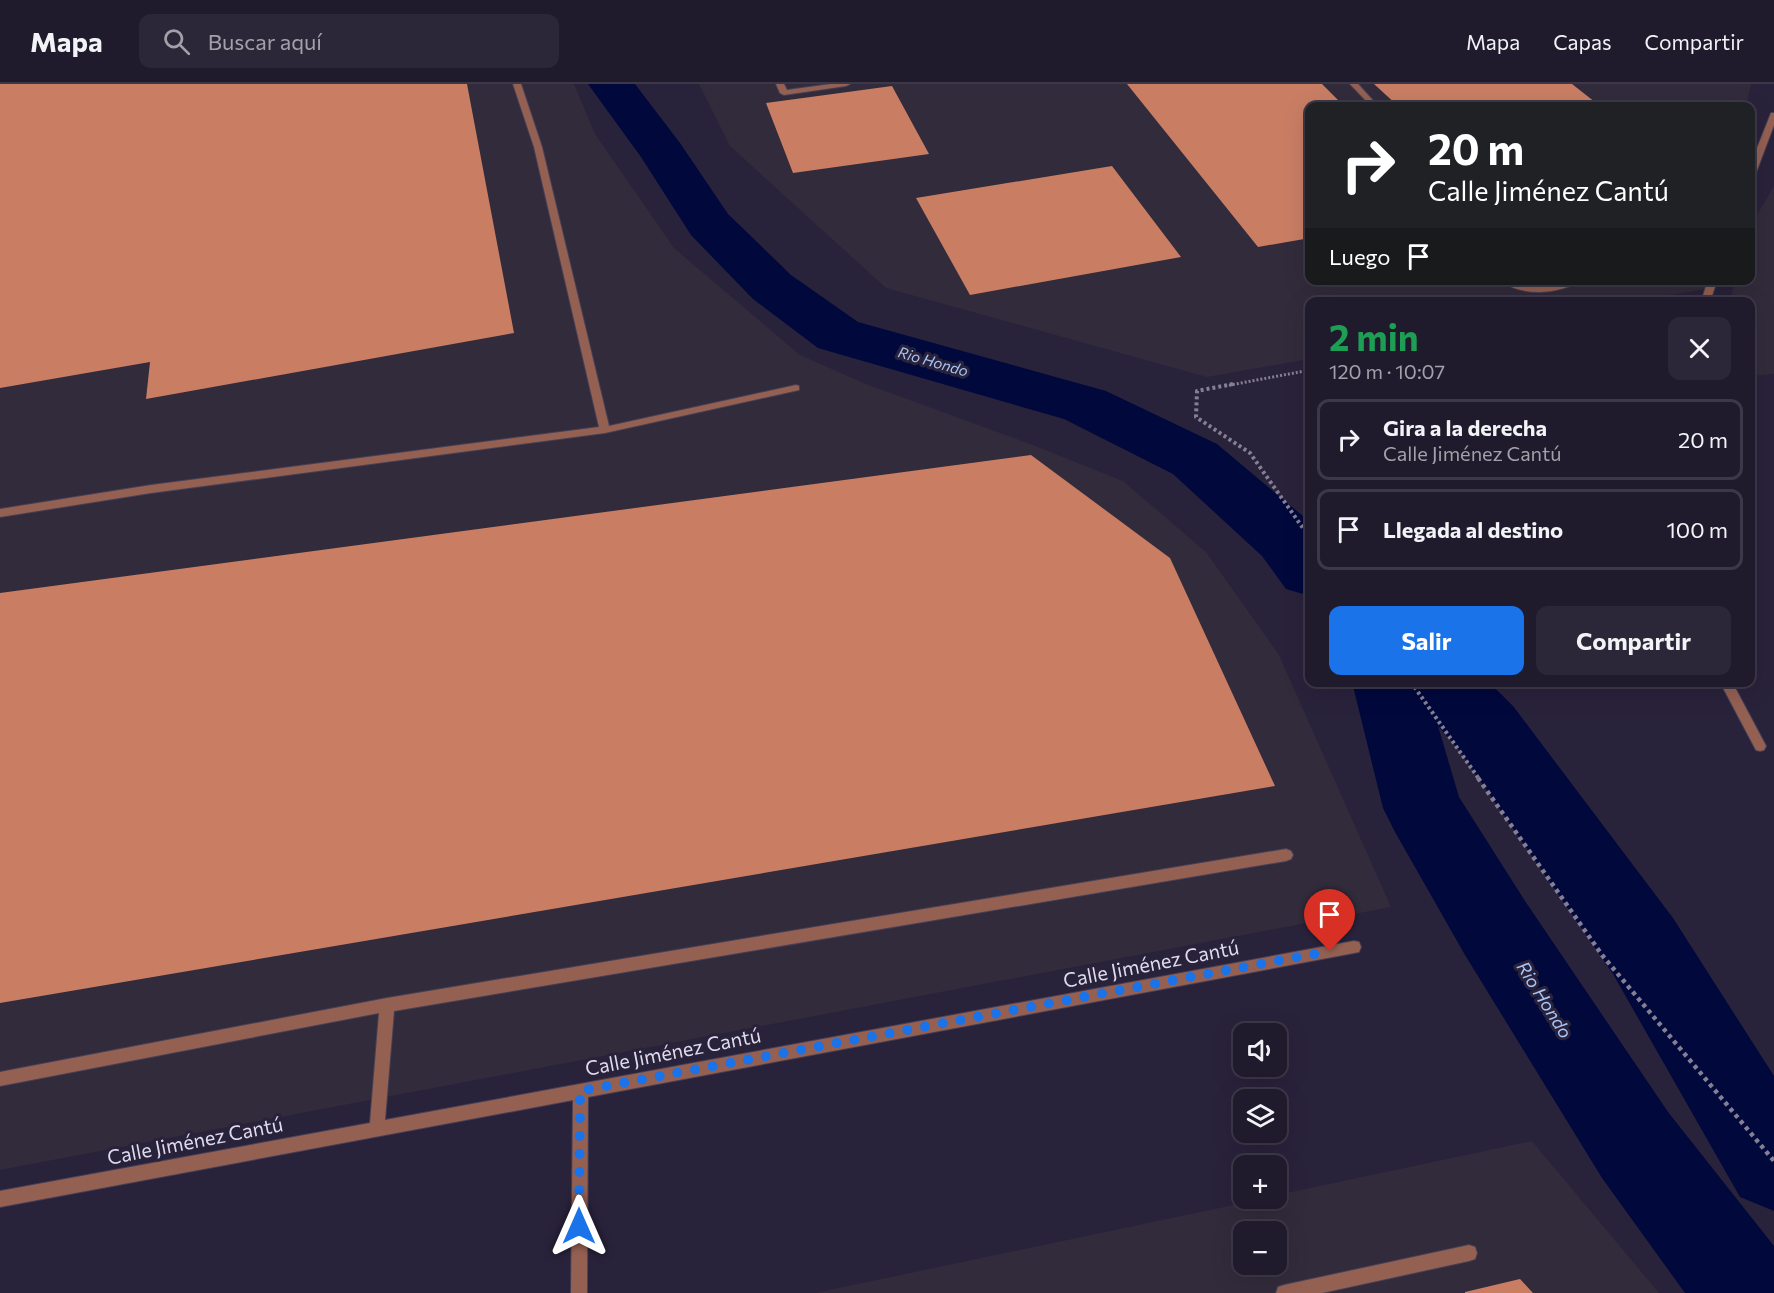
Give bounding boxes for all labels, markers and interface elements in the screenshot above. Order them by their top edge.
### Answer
search box [139,14,559,68]
text: Mapa [30,24,103,58]
icon: search [160,25,193,58]
text: Buscar aquí [208,28,322,55]
text: Mapa [1466,29,1520,54]
text: Capas [1553,29,1612,54]
text: Compartir [1645,29,1744,54]
text: 20 m [1428,122,1524,174]
icon: right [1329,126,1407,204]
text: Calle Jiménez Cantú [1428,174,1669,207]
icon: arrive [1402,240,1435,273]
text: Luego [1329,243,1390,270]
text: 2 min [1329,314,1419,358]
button: close [1668,317,1731,380]
water label: Rio Hondo [896,342,970,380]
text: 120 m · 10:07 [1329,359,1445,383]
text: Gira a la derecha [1383,414,1547,441]
icon: right [1332,423,1365,456]
text: 20 m [1678,426,1728,453]
text: Calle Jiménez Cantú [1383,441,1561,465]
icon: arrive [1332,513,1365,546]
text: Llegada al destino [1383,516,1563,543]
text: 100 m [1666,516,1728,543]
button: Salir [1329,606,1524,675]
button: Compartir [1536,606,1731,675]
pin [1304,889,1355,951]
icon: arrive [1313,898,1346,931]
street label: Calle Jiménez Cantú [1061,934,1241,992]
water label: Rio Hondo [1513,957,1577,1042]
street label: Calle Jiménez Cantú [583,1022,763,1080]
map controls [1233,1023,1287,1275]
button: sound [1233,1023,1287,1077]
button: layers [1233,1089,1287,1143]
street label: Calle Jiménez Cantú [105,1111,285,1169]
button: + [1233,1155,1287,1209]
position arrow [547,1194,611,1258]
button: − [1233,1221,1287,1275]

